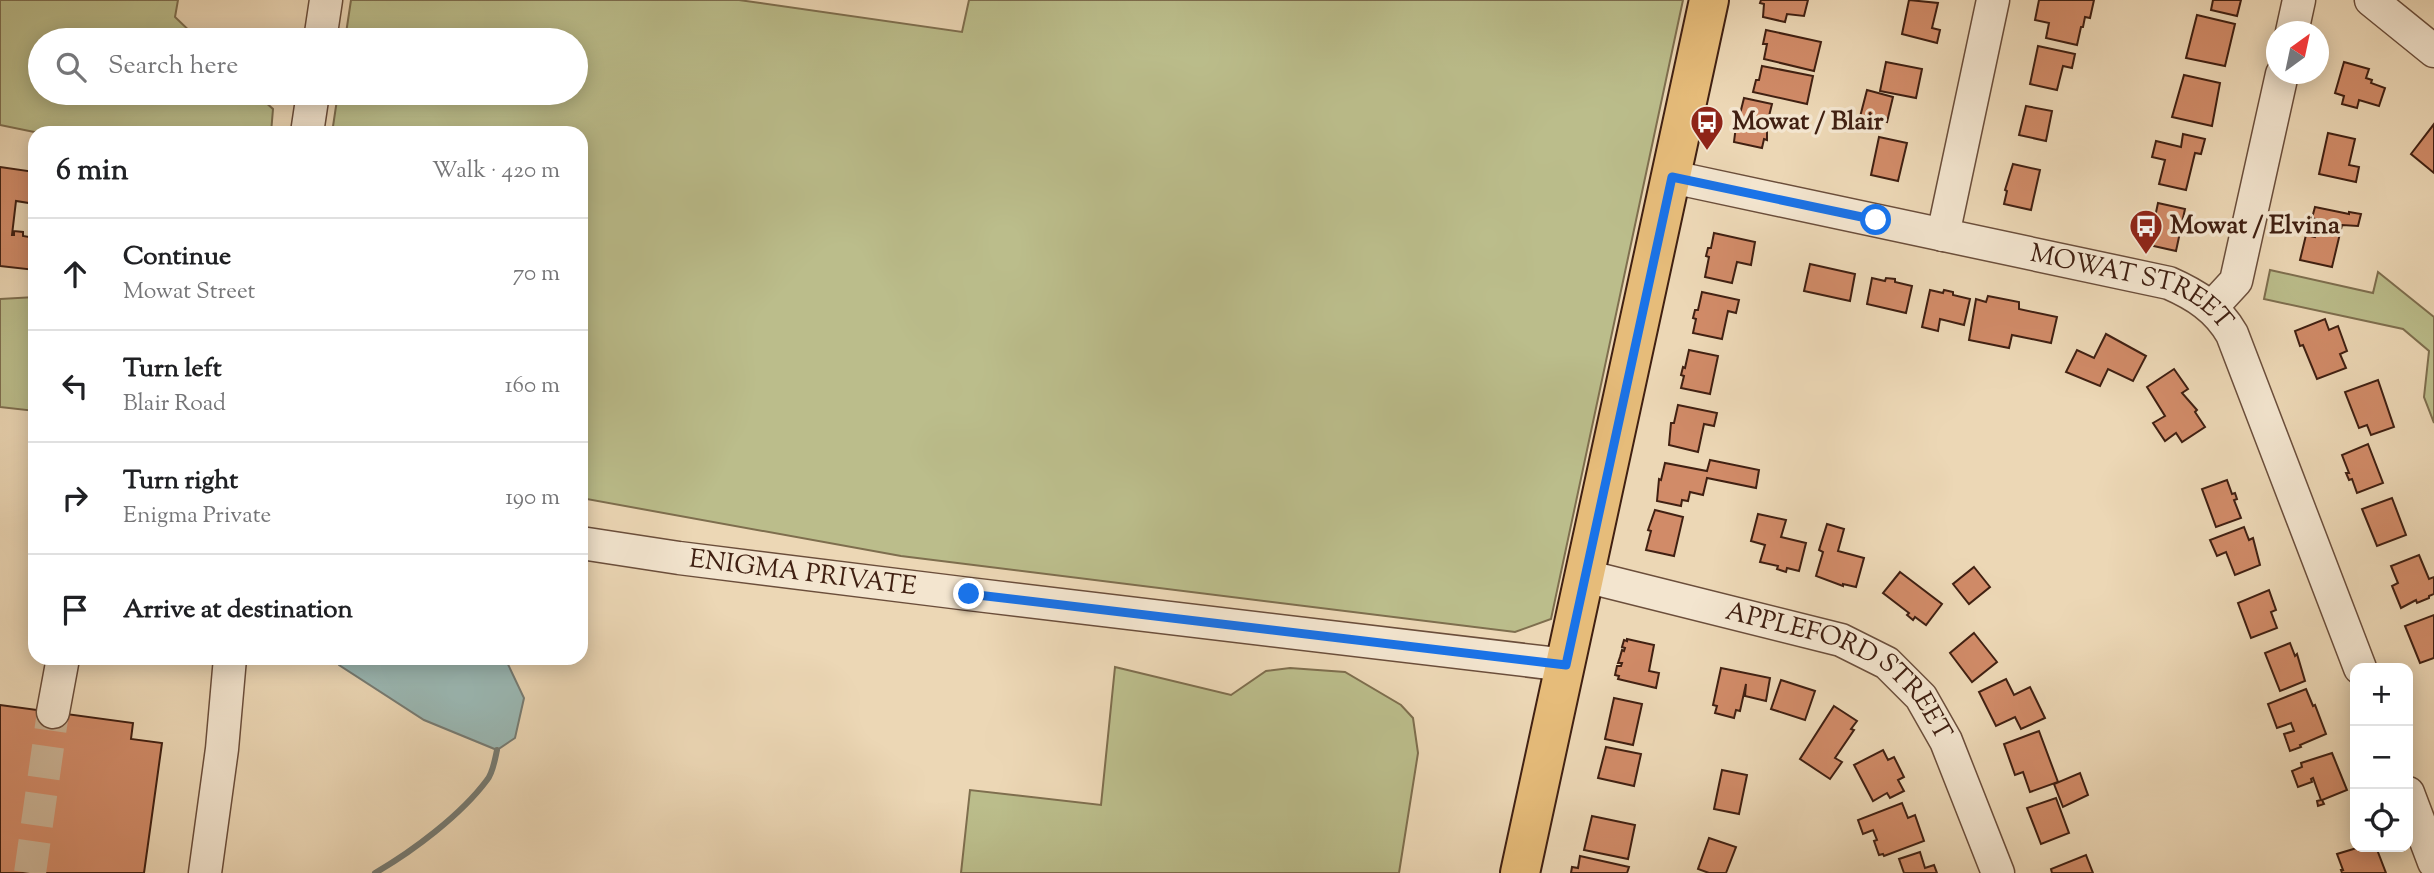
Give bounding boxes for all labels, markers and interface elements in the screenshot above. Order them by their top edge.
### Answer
north arrow [2266,21,2329,84]
search box [28,28,588,105]
icon: search [52,48,90,86]
text: Search here [108,48,238,85]
bus stop icon: Mowat / Blair [1688,103,1726,152]
place label: Mowat / Blair [1732,104,1884,141]
text: 6 min [56,150,128,193]
text: Walk · 420 m [432,155,560,188]
route start [1860,204,1891,235]
bus stop icon: Mowat / Elvina [2127,207,2165,256]
place label: Mowat / Elvina [2170,208,2340,245]
street label: MOWAT STREET [2026,235,2242,338]
text: Continue [123,239,231,276]
icon: ahead [56,255,94,293]
text: 70 m [513,258,560,291]
text: Mowat Street [123,276,255,309]
text: Turn left [123,351,222,388]
icon: left [56,367,94,405]
text: 160 m [505,370,560,403]
text: Blair Road [123,388,226,421]
text: Turn right [123,463,238,500]
icon: right [56,479,94,517]
text: 190 m [505,482,560,515]
text: Enigma Private [123,500,271,533]
street label: ENIGMA PRIVATE [687,541,919,606]
route end [953,578,984,609]
icon: arrive [56,591,94,629]
text: Arrive at destination [123,592,353,629]
street label: APPLEFORD STREET [1721,593,1960,747]
map controls [2350,663,2413,852]
button: + [2350,663,2413,726]
button: − [2350,726,2413,789]
button: locate [2350,789,2413,852]

